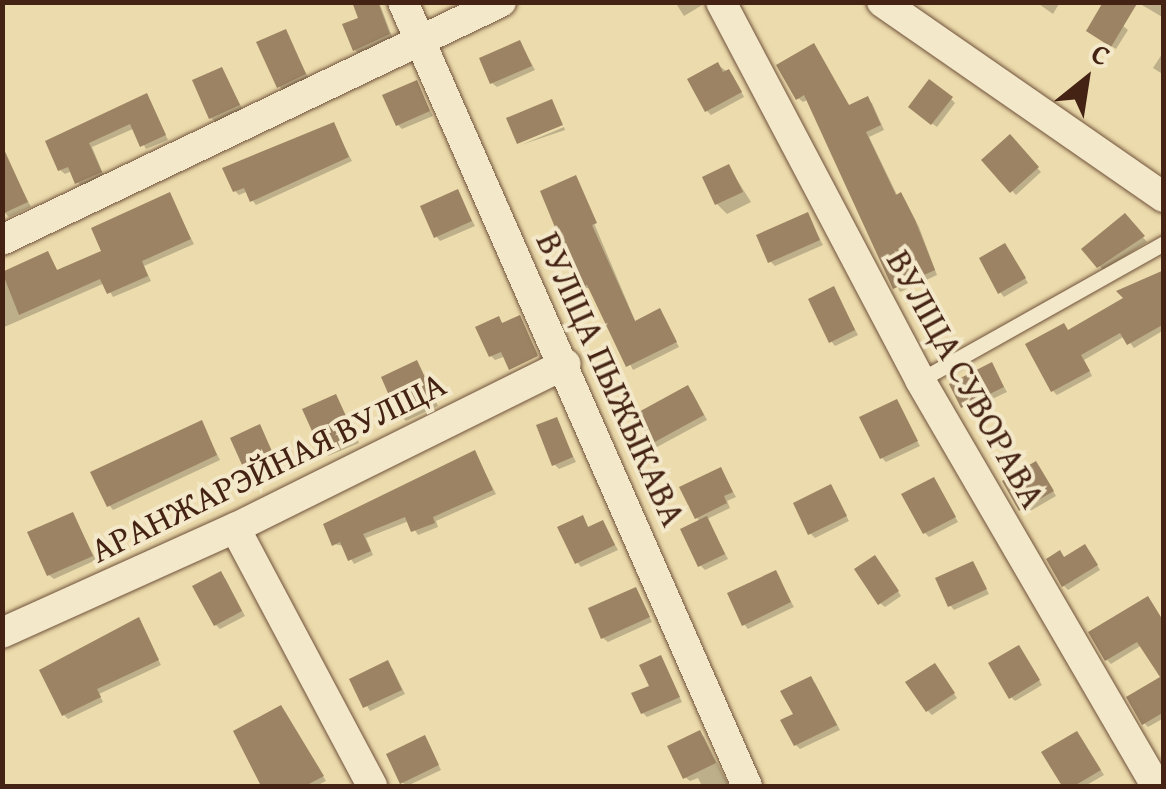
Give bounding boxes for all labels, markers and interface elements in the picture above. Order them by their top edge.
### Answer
north arrow [1036,30,1136,130]
text: С [1084,32,1118,75]
street label: ВУЛІЦА ПЫЖЫКАВА [527,226,695,532]
street label: ВУЛІЦА СУВОРАВА [878,243,1054,515]
street label: АРАНЖАРЭЙНАЯ ВУЛІЦА [84,363,452,571]

